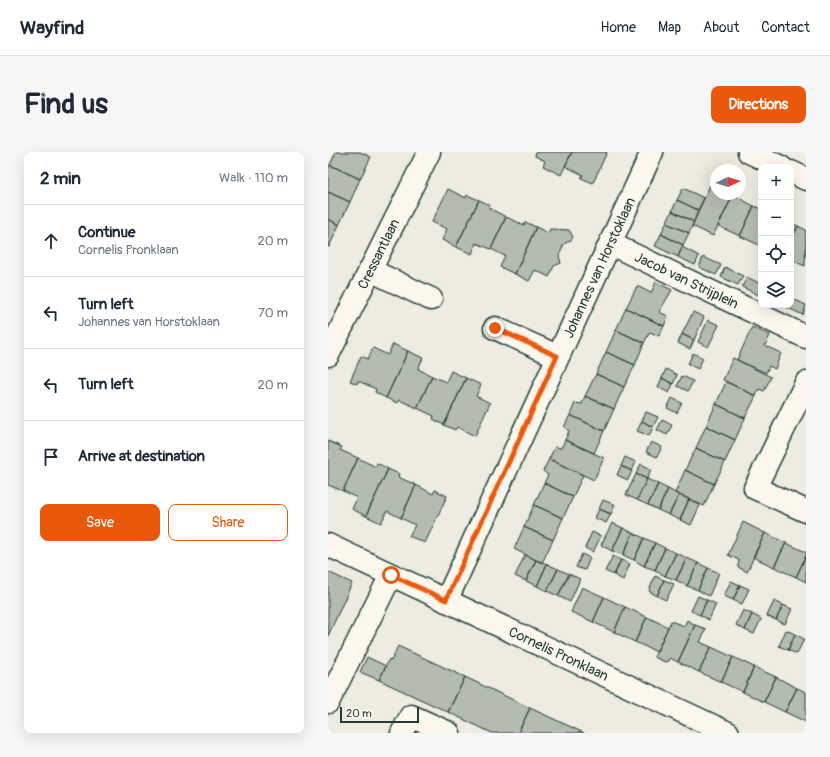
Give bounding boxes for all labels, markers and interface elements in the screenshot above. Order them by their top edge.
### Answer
text: Wayfind [20,16,84,40]
text: Home [601,19,636,36]
text: Map [658,19,681,36]
text: About [703,19,739,36]
text: Contact [761,19,810,36]
button: Directions [711,86,806,123]
text: Find us [24,87,108,122]
north arrow [710,164,746,200]
map controls [758,164,794,308]
button: + [758,164,794,200]
text: 2 min [40,168,81,189]
text: Walk · 110 m [219,170,288,186]
street label: Johannes van Horstoklaan [559,194,639,341]
button: − [758,200,794,236]
street label: Cressantlaan [354,216,403,292]
text: Continue [78,223,136,242]
icon: ahead [40,230,62,252]
text: 20 m [257,233,288,249]
button: locate [758,236,794,272]
text: Cornelis Pronklaan [78,242,179,258]
street label: Jacob van Strijplein [632,248,742,312]
button: layers [758,272,794,308]
text: Turn left [78,295,134,314]
icon: left [40,302,62,324]
text: 70 m [258,305,288,321]
text: Johannes van Horstoklaan [78,314,220,330]
route end [486,319,504,337]
icon: left [40,374,62,396]
text: Turn left [78,375,134,394]
text: 20 m [257,377,288,393]
icon: arrive [40,446,62,468]
text: Arrive at destination [78,447,205,466]
button: Save [40,504,160,541]
button: Share [168,504,288,541]
route start [382,566,400,584]
street label: Cornelis Pronklaan [506,623,612,684]
scale bar [340,705,419,724]
text: 20 m [346,707,372,720]

